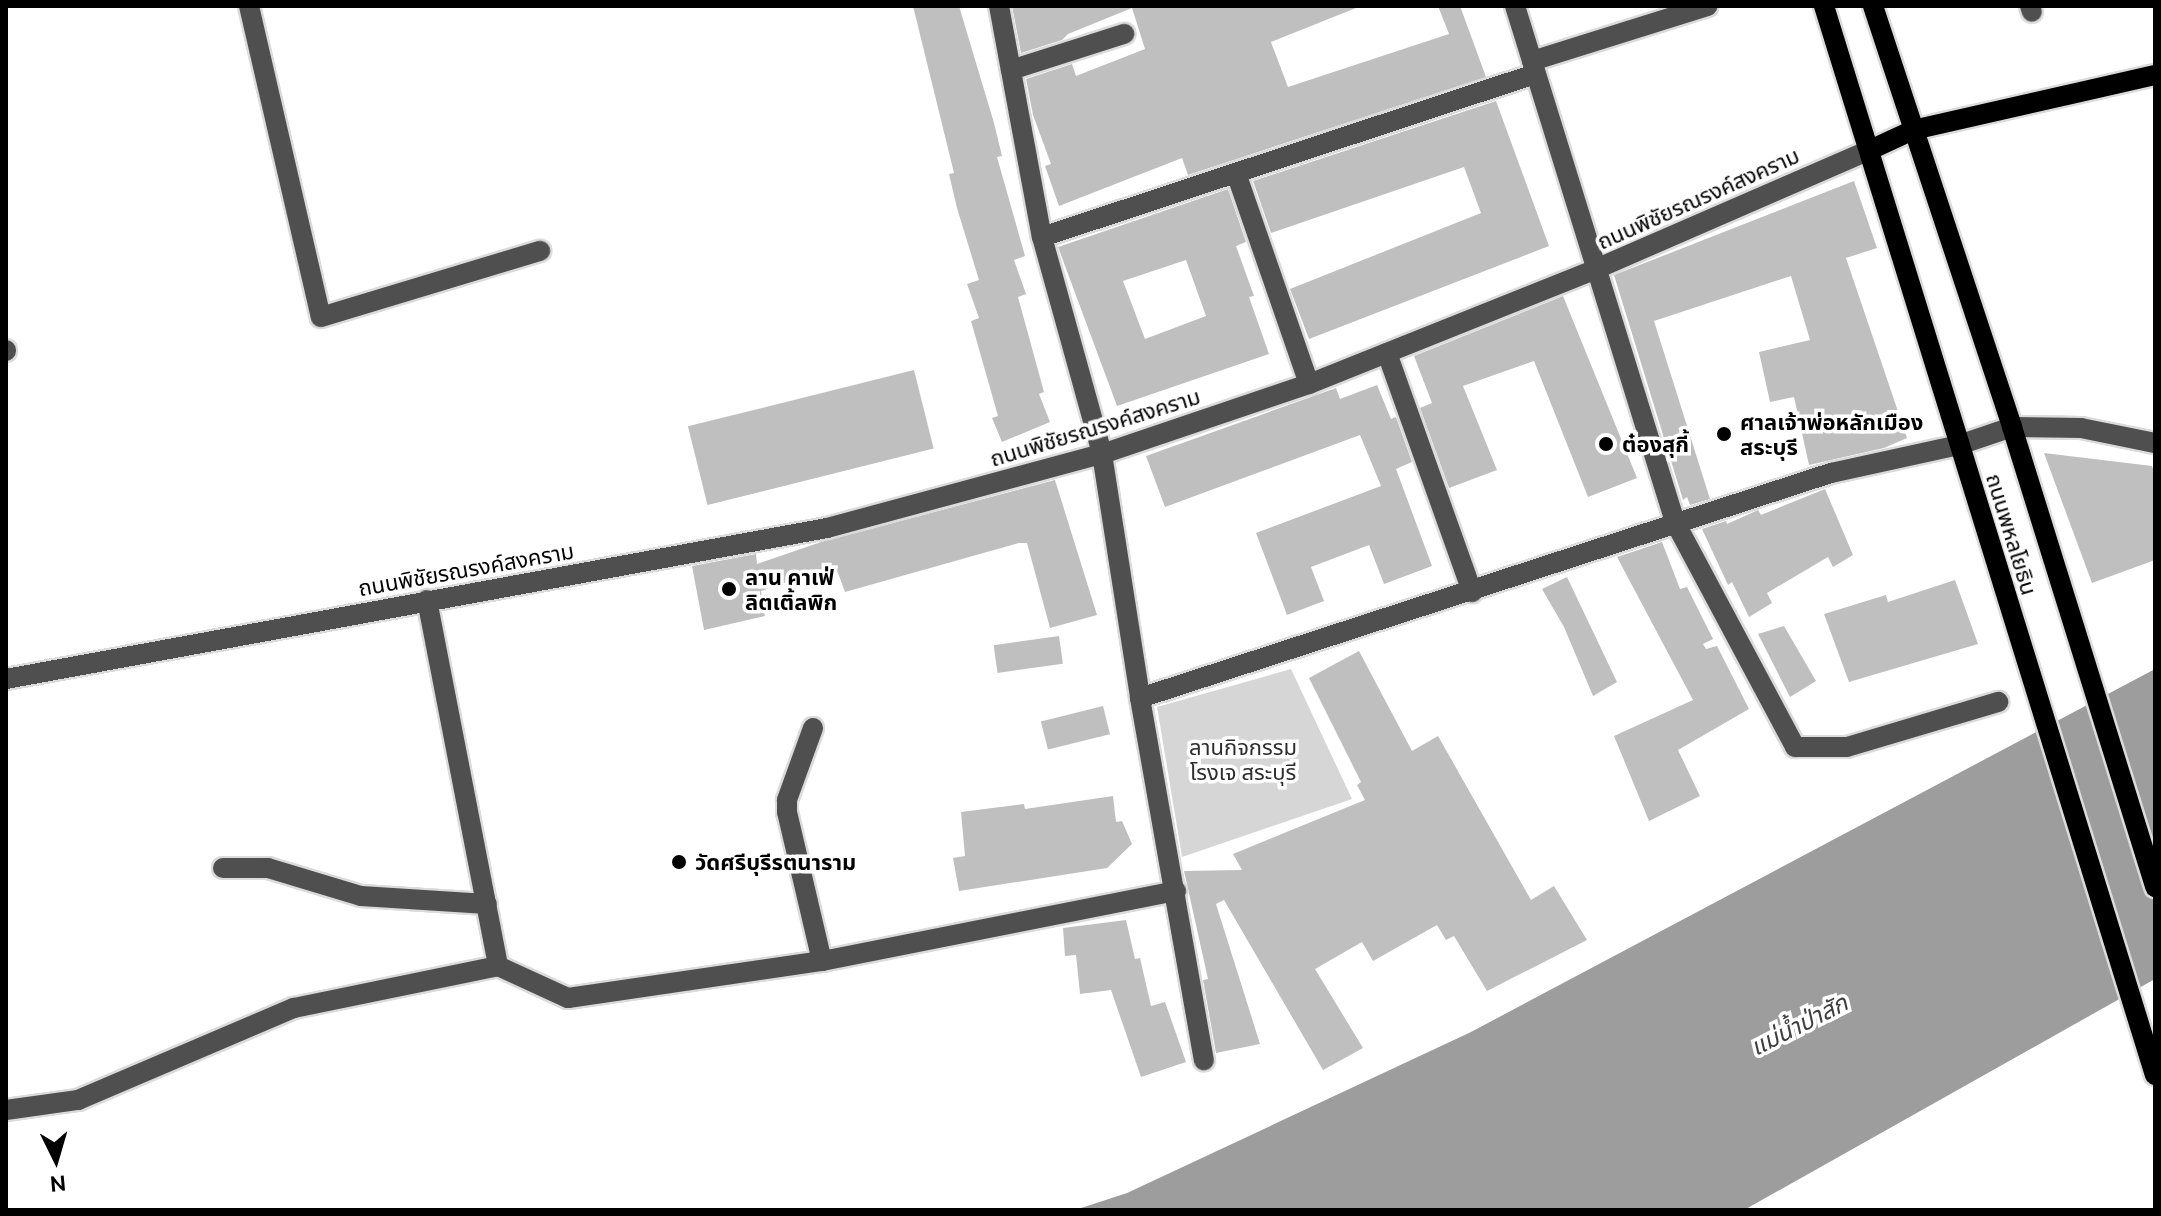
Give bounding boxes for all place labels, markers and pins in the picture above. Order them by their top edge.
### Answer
place label: ศาลเจ้าพ่อหลักเมือง สระบุรี [1740,408,1923,460]
marker: ศาลเจ้าพ่อหลักเมือง สระบุรี [1715,425,1733,443]
place label: ต๋องสุกี้ [1622,431,1689,457]
marker: ต๋องสุกี้ [1597,435,1615,453]
place label: ลาน คาเฟ่ ลิตเติ้ลพิก [745,563,837,614]
marker: ลาน คาเฟ่ ลิตเติ้ลพิก [720,580,738,598]
place label: วัดศรีบุรีรตนาราม [695,849,856,875]
marker: วัดศรีบุรีรตนาราม [670,853,688,871]

